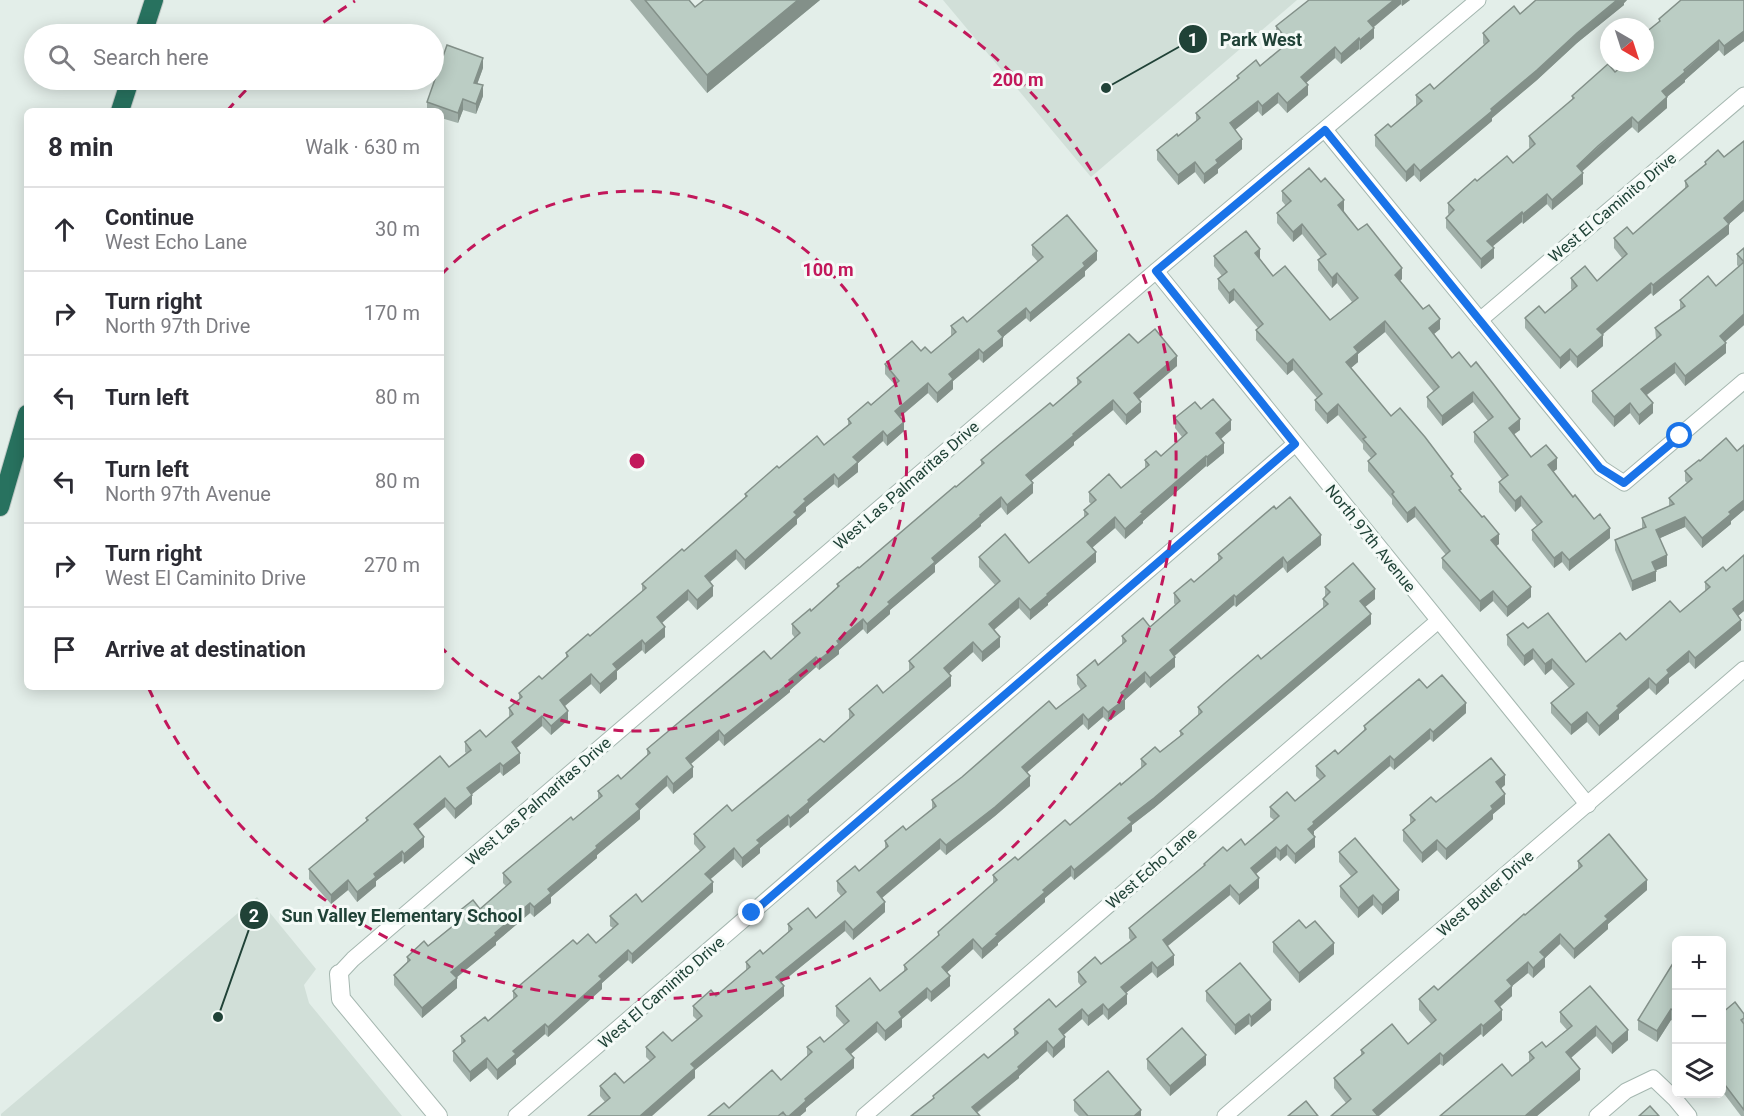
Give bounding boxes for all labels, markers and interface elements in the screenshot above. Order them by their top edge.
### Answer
north arrow [1600,18,1654,72]
callout: Park West [1178,21,1314,57]
search box [24,24,444,90]
text: 1 [1188,29,1198,50]
text: Park West [1220,29,1302,50]
icon: search [45,41,78,74]
text: Search here [93,45,209,70]
text: 200 m [992,69,1044,90]
text: 8 min [48,132,113,162]
text: Walk · 630 m [305,135,420,159]
street label: West El Caminito Drive [1545,148,1680,266]
text: Continue [105,205,194,230]
icon: ahead [48,213,81,246]
text: 30 m [375,217,420,241]
text: West Echo Lane [105,230,247,254]
text: 100 m [802,259,854,280]
text: Turn right [105,289,202,314]
icon: right [48,297,81,330]
text: 170 m [364,301,420,325]
text: North 97th Drive [105,314,250,338]
icon: left [48,381,81,414]
text: Turn left [105,385,189,410]
text: 80 m [375,385,420,409]
street label: West Las Palmaritas Drive [830,417,983,554]
route start [1666,422,1692,448]
centre of rings [627,451,647,471]
text: Turn left [105,457,189,482]
icon: left [48,465,81,498]
text: 80 m [375,469,420,493]
street label: North 97th Avenue [1321,481,1420,596]
text: North 97th Avenue [105,482,271,506]
text: Turn right [105,541,202,566]
icon: right [48,549,81,582]
text: 270 m [364,553,420,577]
text: West El Caminito Drive [105,566,306,590]
icon: arrive [48,633,81,666]
text: Arrive at destination [105,637,306,662]
street label: West Las Palmaritas Drive [462,733,615,870]
street label: West Echo Lane [1102,824,1200,913]
street label: West Butler Drive [1433,846,1537,940]
callout: Sun Valley Elementary School [239,897,534,933]
route end [738,899,764,925]
text: 2 [249,905,259,926]
text: Sun Valley Elementary School [281,905,523,926]
street label: West El Caminito Drive [594,932,728,1052]
map controls [1672,936,1726,1098]
button: + [1672,936,1726,990]
button: − [1672,990,1726,1044]
button: layers [1672,1044,1726,1098]

